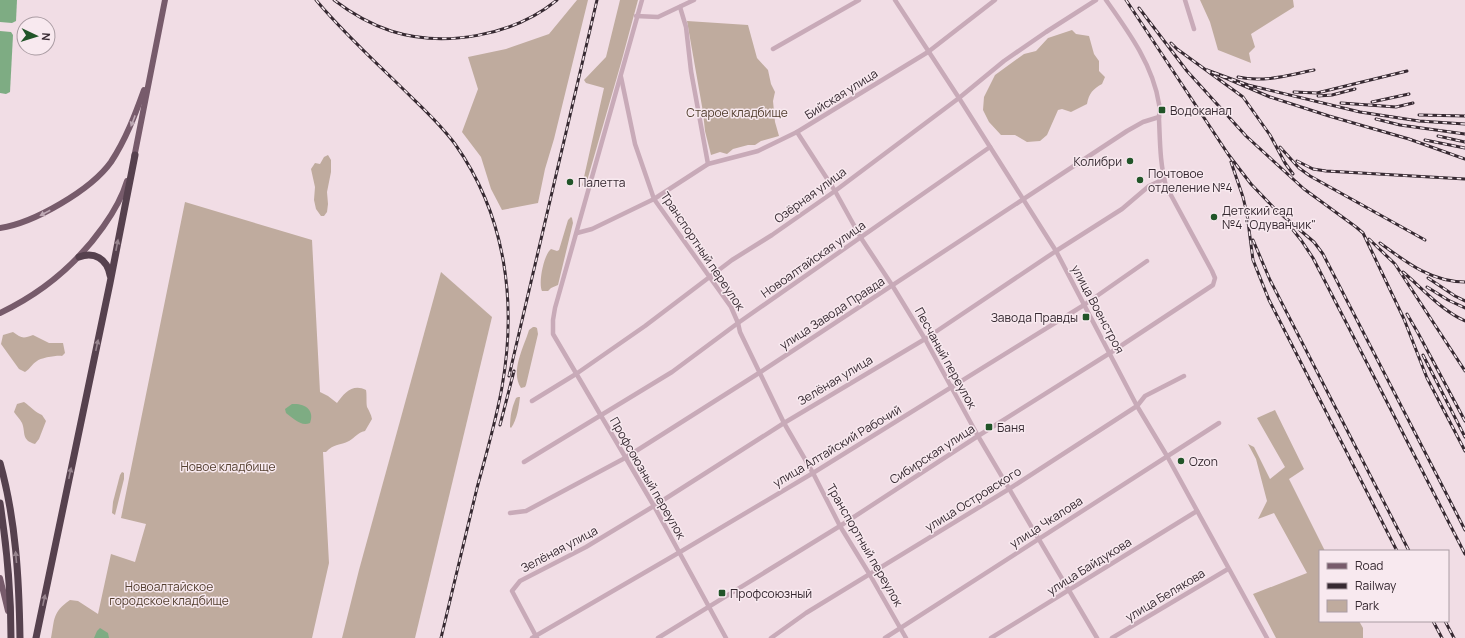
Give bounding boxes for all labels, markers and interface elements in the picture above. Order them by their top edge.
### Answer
north arrow [16,16,56,56]
text: N [39,32,54,41]
street label: Бийская улица [801,65,881,123]
place label: Водоканал [1170,102,1232,119]
park label: Старое кладбище [686,104,788,121]
marker: Водоканал [1157,105,1167,115]
one-way arrow [129,116,135,128]
place label: Колибри [1074,153,1122,170]
marker: Колибри [1125,156,1135,166]
street label: Озёрная улица [770,163,850,227]
place label: Почтовое отделение №4 [1148,165,1233,196]
place label: Палетта [578,174,625,191]
marker: Почтовое отделение №4 [1135,175,1145,185]
marker: Палетта [565,177,575,187]
street label: Транспортный переулок [657,188,750,314]
place label: Детский сад №4 "Одуванчик" [1222,202,1316,233]
one-way arrow [39,209,51,216]
marker: Детский сад №4 "Одуванчик" [1209,212,1219,222]
street label: Новоалтайская улица [757,216,869,302]
one-way arrow [115,238,121,251]
street label: улица Военстроя [1067,262,1129,356]
street label: улица Завода Правда [776,273,888,353]
street label: Песчаный переулок [911,304,981,413]
place label: Завода Правды [991,309,1078,326]
marker: Завода Правды [1081,312,1091,322]
one-way arrow [94,339,100,351]
street label: Зелёная улица [794,351,876,409]
street label: улица Алтайский Рабочий [770,401,904,491]
street label: Профсоюзный переулок [606,414,690,543]
place label: Баня [997,419,1025,436]
street label: Сибирская улица [886,420,978,488]
marker: Баня [984,422,994,432]
place label: Ozon [1189,453,1218,470]
marker: Ozon [1176,456,1186,466]
park label: Новое кладбище [181,458,275,475]
street label: улица Островского [922,463,1024,535]
one-way arrow [68,466,74,479]
street label: Транспортный переулок [823,480,908,611]
street label: улица Чкалова [1006,492,1086,552]
street label: Зелёная улица [518,522,600,576]
street label: улица Байдукова [1044,533,1134,599]
legend [1319,550,1449,622]
one-way arrow [13,551,20,563]
text: Road [1355,557,1383,574]
street label: улица Белякова [1122,565,1208,625]
text: Railway [1355,577,1397,594]
park label: Новоалтайское городское кладбище [109,578,229,609]
place label: Профсоюзный [730,585,812,602]
marker: Профсоюзный [717,588,727,598]
one-way arrow [41,594,47,606]
text: Park [1355,597,1380,614]

